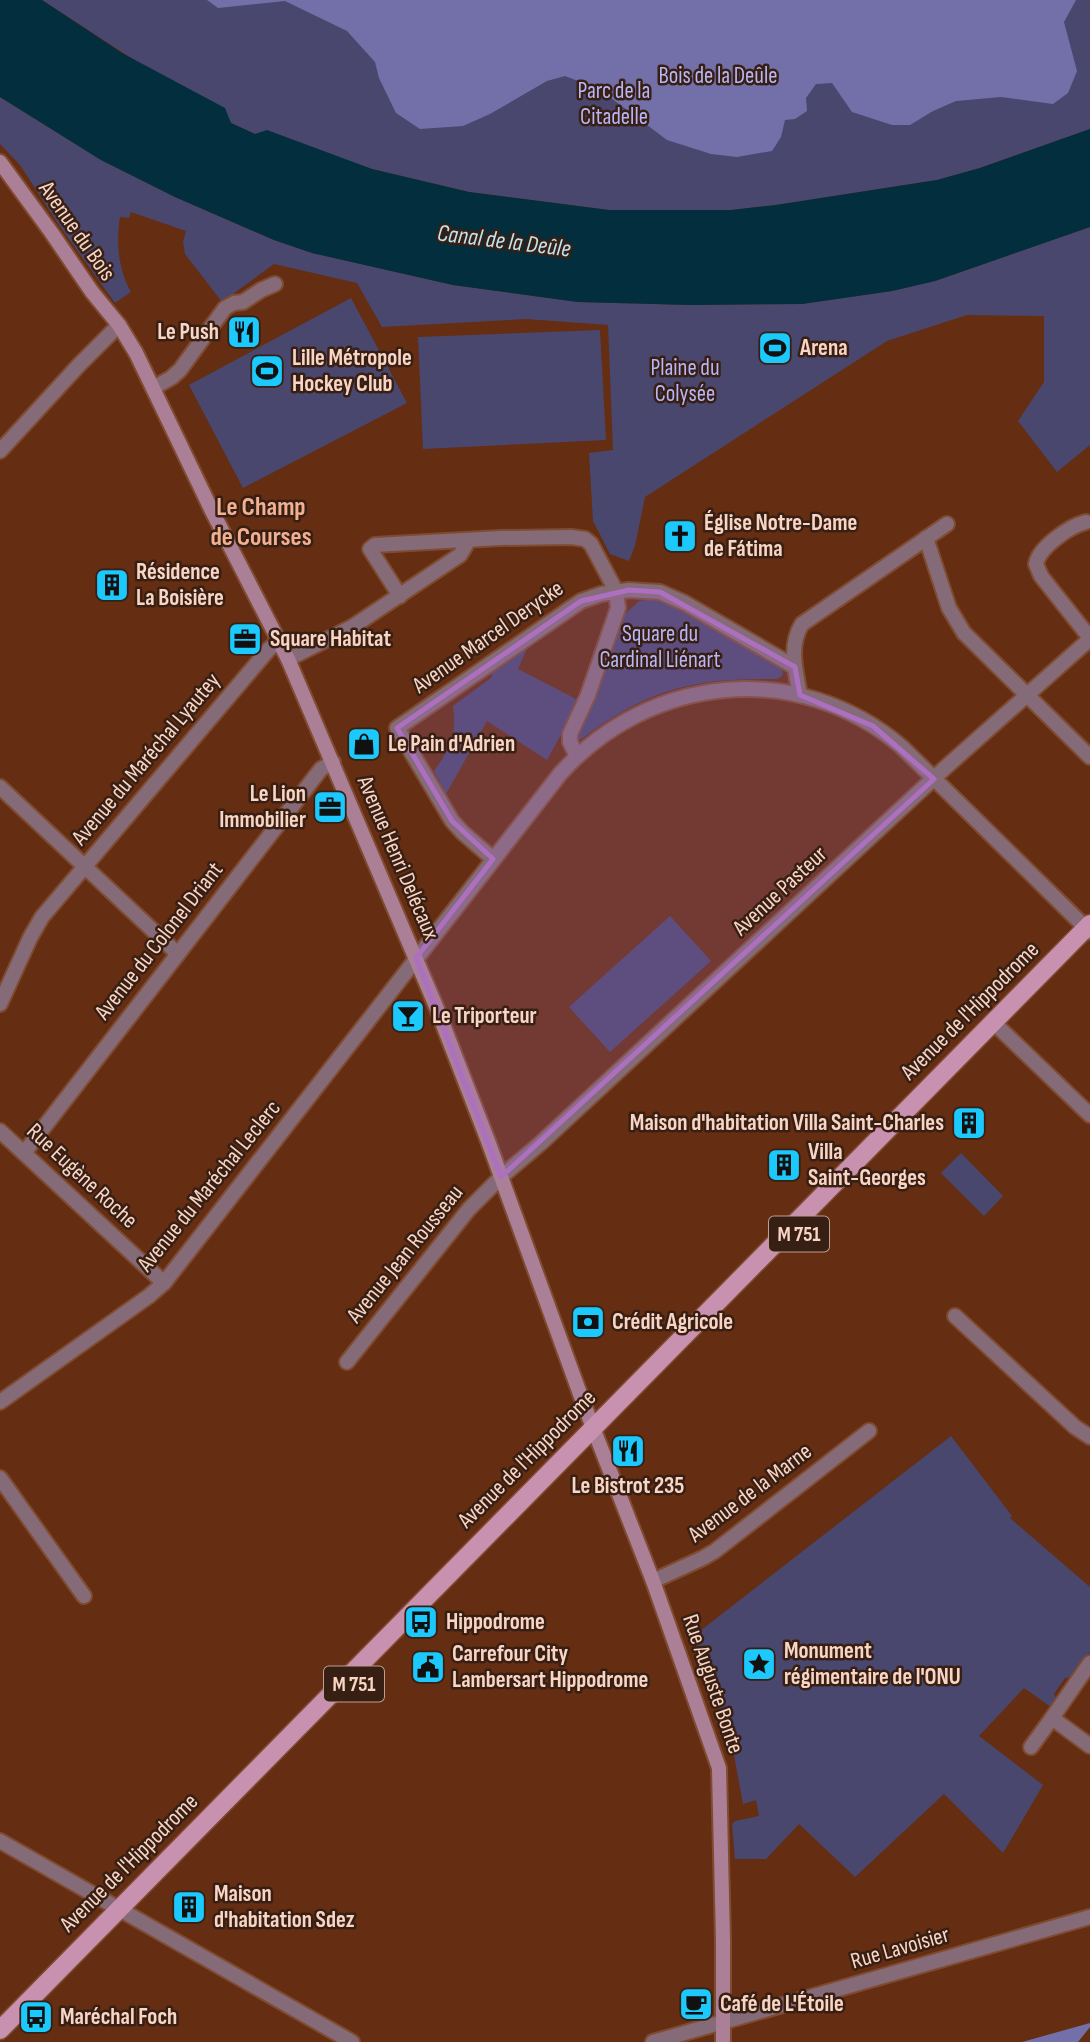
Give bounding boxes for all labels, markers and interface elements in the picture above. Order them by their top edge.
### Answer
park label: Bois de la Deûle [659,62,777,90]
park label: Parc de la Citadelle [578,77,650,131]
street label: Avenue du Bois [32,175,121,286]
water label: Canal de la Deûle [436,218,572,264]
restaurant icon: Le Push [225,313,263,351]
place label: Le Push [157,318,219,346]
sports icon: Arena [756,329,794,367]
place label: Arena [799,334,848,362]
place label: Lille Métropole Hockey Club [292,344,412,398]
sports icon: Lille Métropole Hockey Club [248,352,286,390]
park label: Plaine du Colysée [650,354,720,408]
district label: Le Champ de Courses [210,492,312,553]
place label: Église Notre-Dame de Fátima [704,509,857,563]
church icon: Église Notre-Dame de Fátima [661,517,699,555]
place label: Résidence La Boisière [136,558,224,612]
building icon: Résidence La Boisière [93,566,131,604]
street label: Avenue Marcel Derycke [406,575,569,700]
office icon: Square Habitat [226,620,264,658]
park label: Square du Cardinal Liénart [600,620,720,674]
place label: Square Habitat [270,625,391,653]
street label: Avenue du Maréchal Lyautey [65,667,226,852]
shop icon: Le Pain d'Adrien [345,725,383,763]
place label: Le Pain d'Adrien [388,730,515,758]
street label: Avenue Henri Delécaux [350,771,445,944]
place label: Le Lion Immobilier [219,780,306,834]
office icon: Le Lion Immobilier [311,788,349,826]
street label: Avenue Pasteur [726,840,833,942]
street label: Avenue du Colonel Driant [88,857,229,1026]
street label: Avenue de l'Hippodrome [894,936,1045,1087]
bar icon: Le Triporteur [389,997,427,1035]
place label: Le Triporteur [432,1002,537,1030]
street label: Avenue du Maréchal Leclerc [131,1095,287,1278]
building icon: Maison d'habitation Villa Saint-Charles [950,1104,988,1142]
place label: Maison d'habitation Villa Saint-Charles [630,1109,944,1137]
street label: Rue Eugène Roche [21,1118,143,1234]
place label: Villa Saint-Georges [808,1138,926,1192]
building icon: Villa Saint-Georges [765,1146,803,1184]
street label: Avenue Jean Rousseau [340,1179,469,1330]
road number: M 751 [769,1216,829,1252]
bank icon: Crédit Agricole [569,1303,607,1341]
place label: Crédit Agricole [612,1308,733,1336]
street label: Avenue de l'Hippodrome [451,1384,602,1535]
restaurant icon: Le Bistrot 235 [609,1432,647,1470]
street label: Avenue de la Marne [682,1437,817,1549]
place label: Le Bistrot 235 [572,1472,684,1500]
bus stop icon: Hippodrome [402,1603,440,1641]
place label: Hippodrome [446,1608,545,1636]
street label: Rue Auguste Bonte [676,1611,750,1757]
place label: Monument régimentaire de l'ONU [784,1637,961,1691]
place label: Carrefour City Lambersart Hippodrome [452,1640,648,1694]
place icon: Monument régimentaire de l'ONU [740,1645,778,1683]
public building icon: Carrefour City Lambersart Hippodrome [409,1648,447,1686]
road number: M 751 [324,1666,384,1702]
street label: Avenue de l'Hippodrome [53,1788,204,1939]
place label: Maison d'habitation Sdez [214,1880,355,1934]
building icon: Maison d'habitation Sdez [170,1888,208,1926]
street label: Rue Lavoisier [847,1920,953,1975]
cafe icon: Café de L'Étoile [677,1985,715,2023]
place label: Café de L'Étoile [720,1990,844,2018]
bus stop icon: Maréchal Foch [17,1998,55,2036]
place label: Maréchal Foch [60,2003,177,2031]

